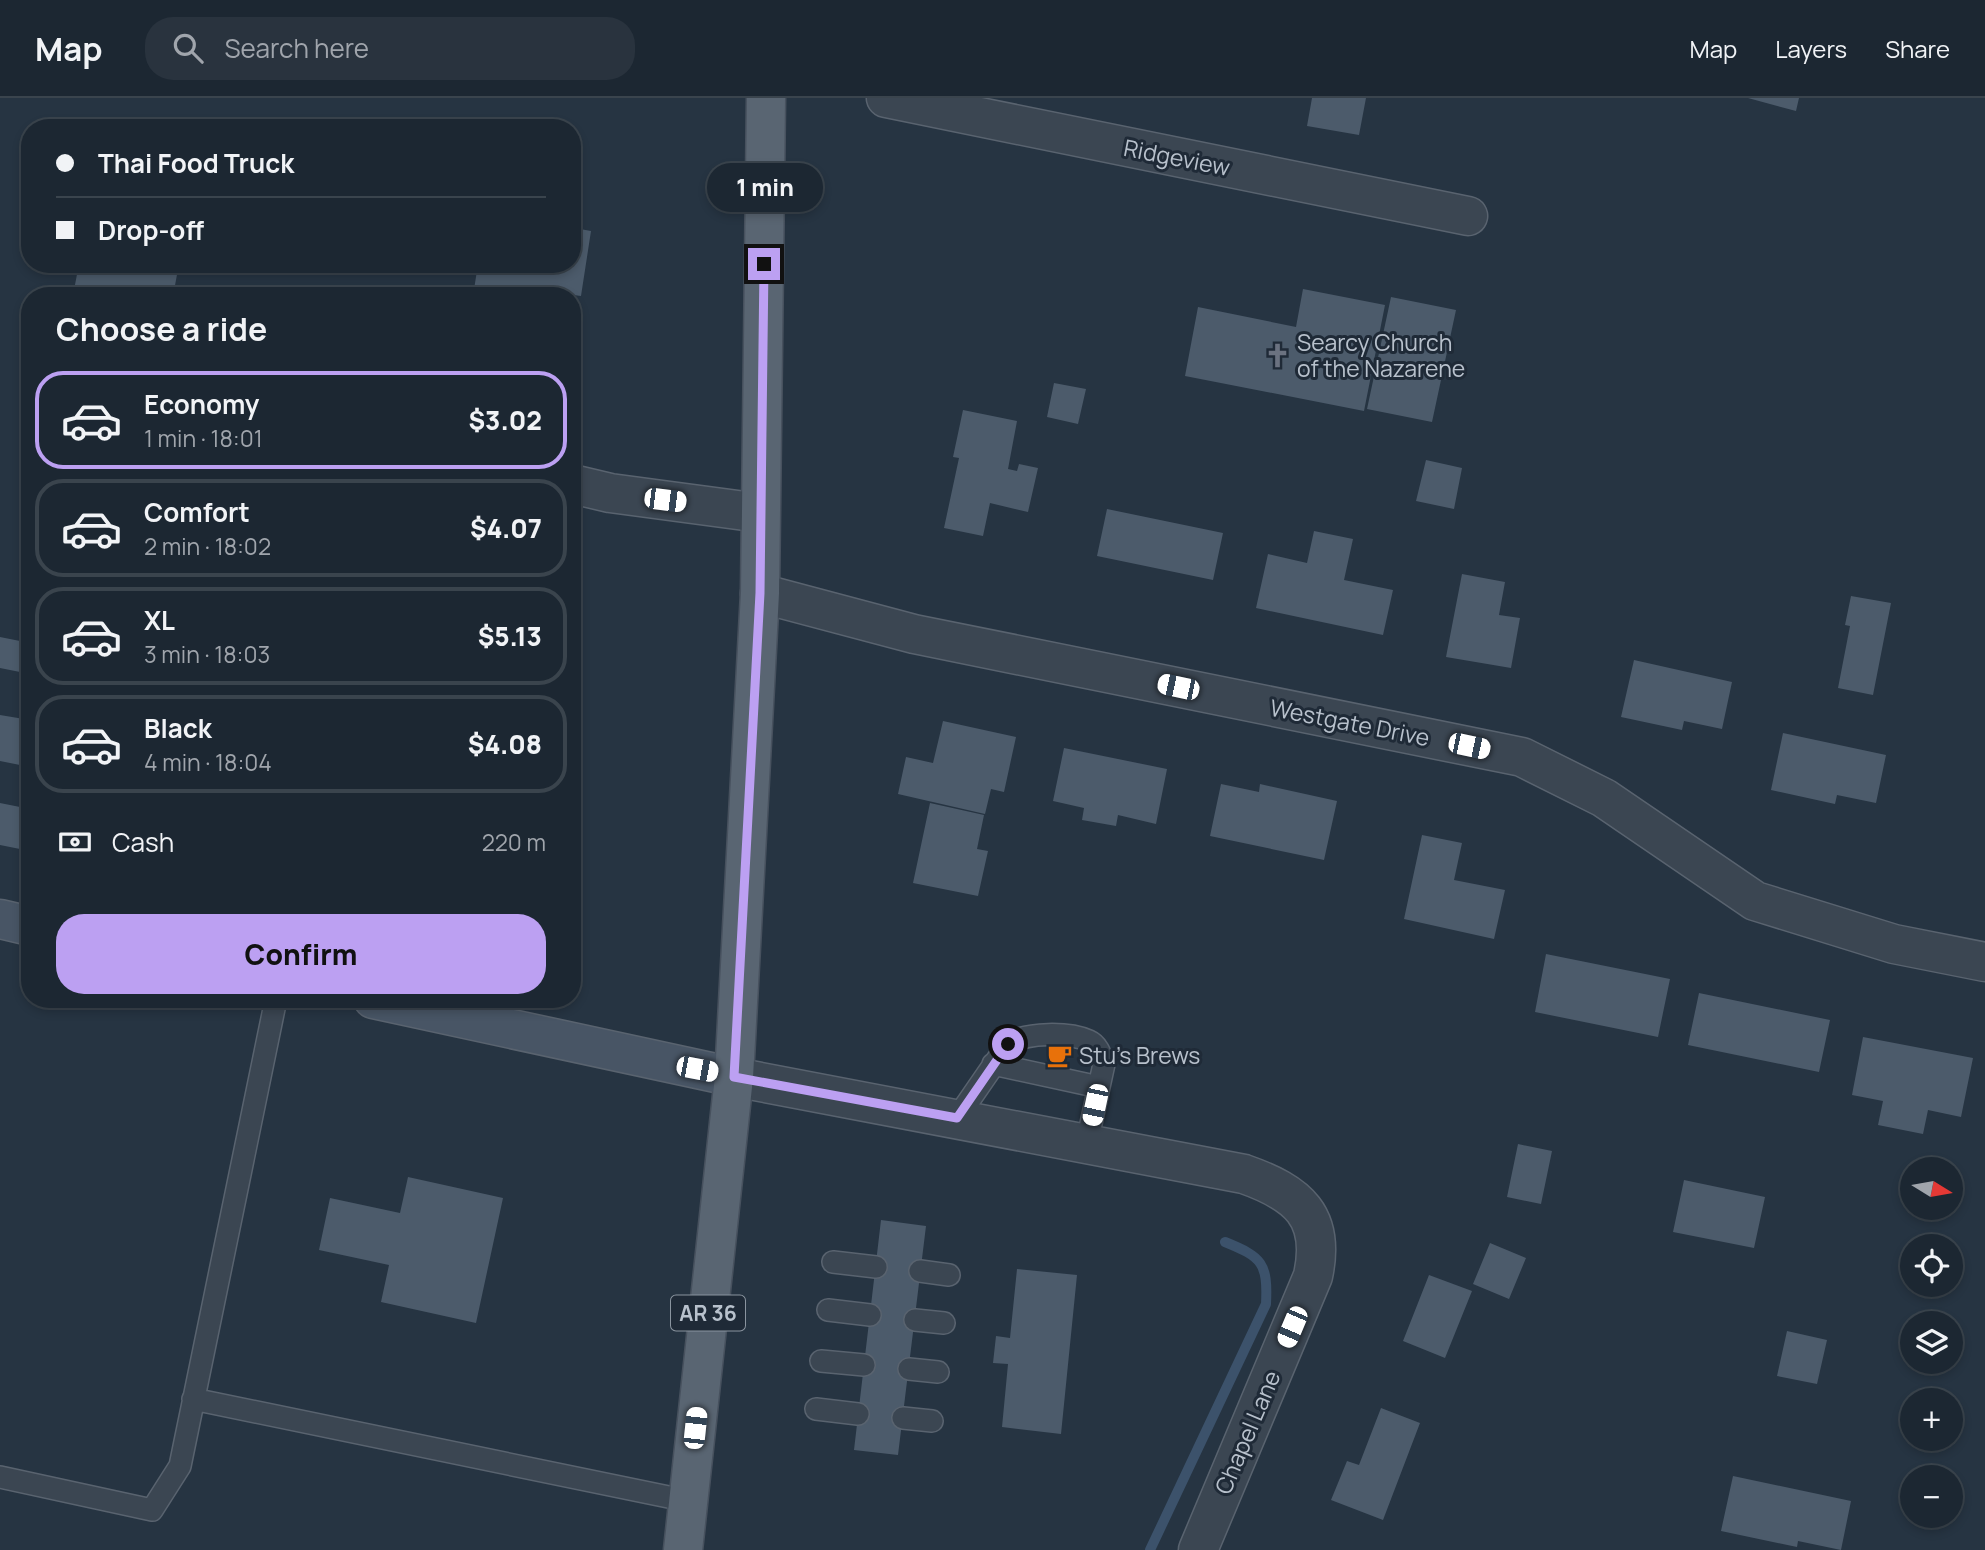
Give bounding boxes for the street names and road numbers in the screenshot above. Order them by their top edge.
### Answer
street label: Ridgeview [1121,131,1233,183]
street label: Westgate Drive [1268,691,1432,753]
road number: AR 36 [671,1296,745,1330]
street label: Chapel Lane [1207,1365,1287,1499]

